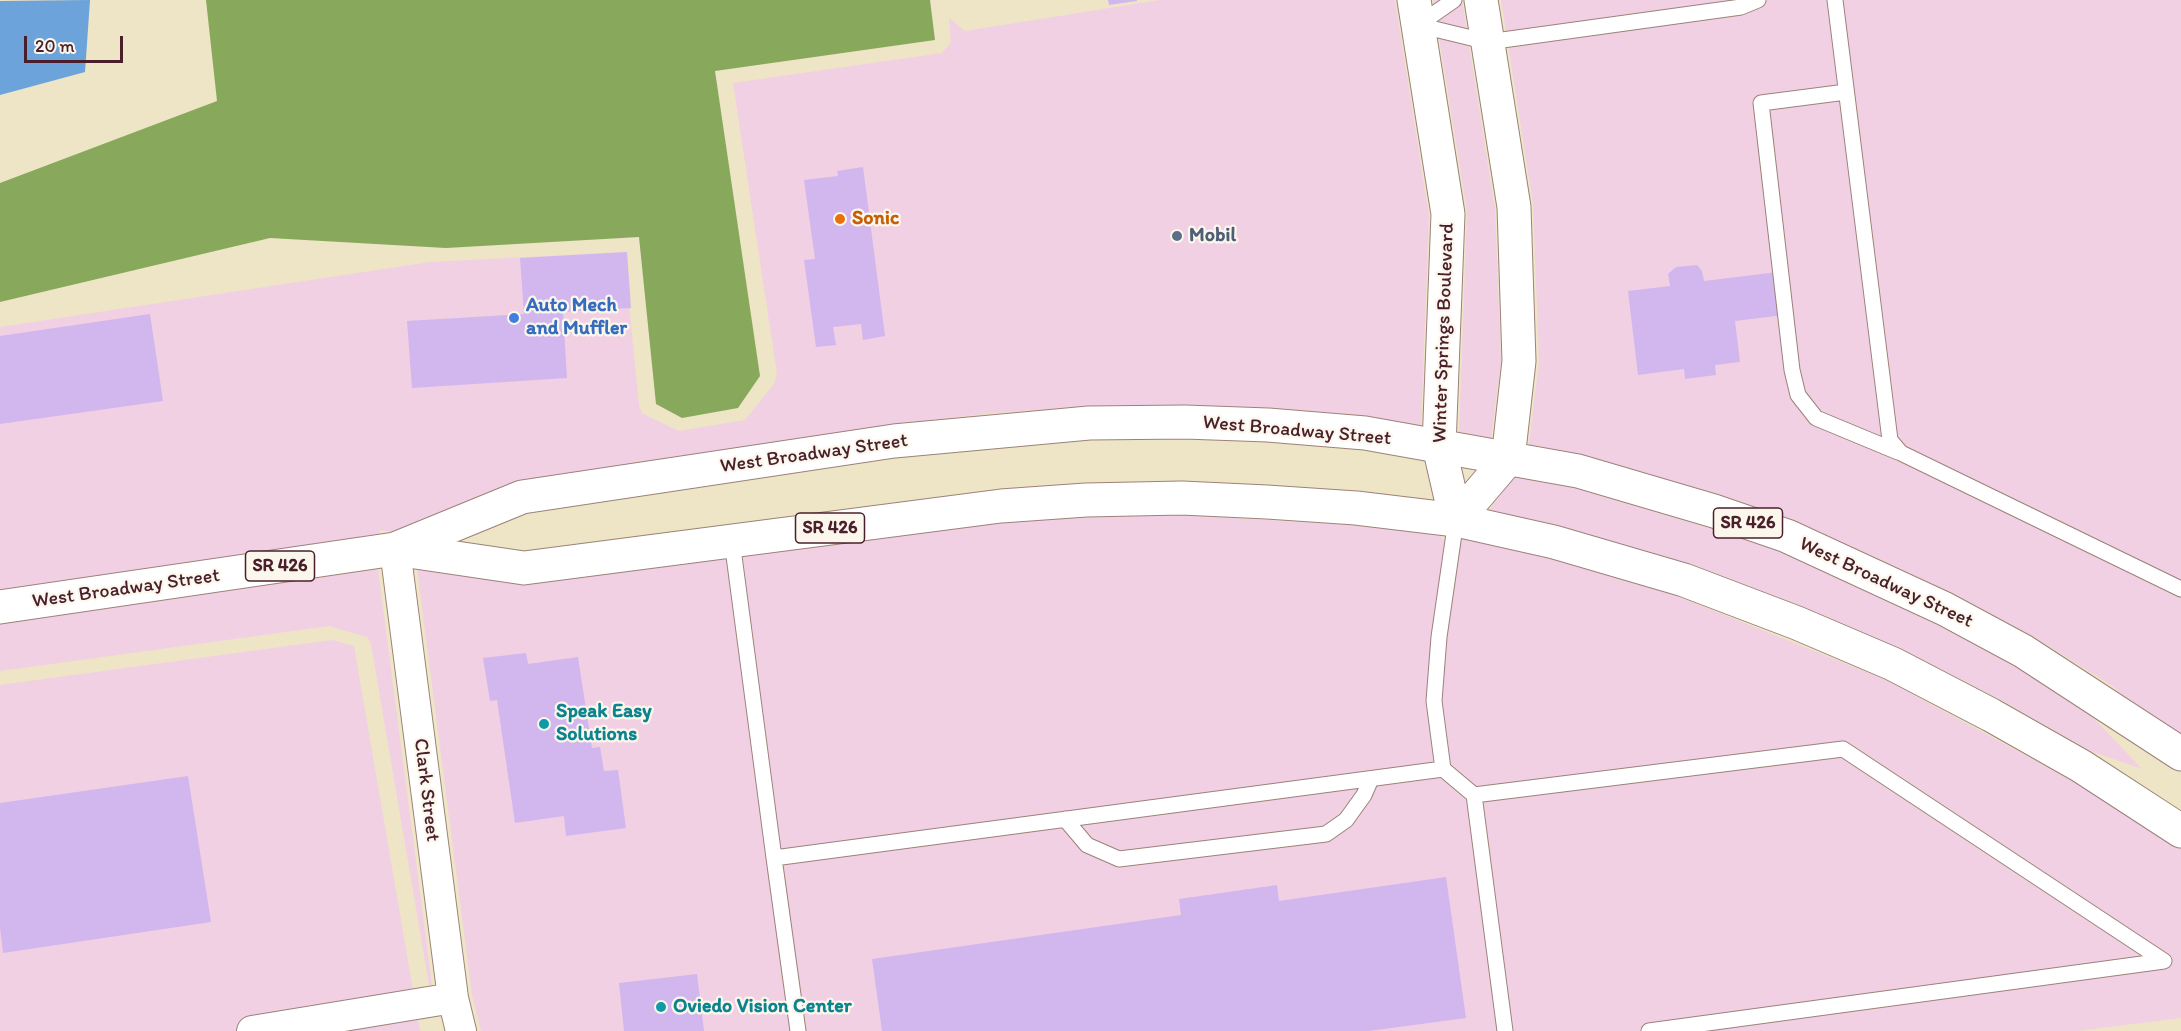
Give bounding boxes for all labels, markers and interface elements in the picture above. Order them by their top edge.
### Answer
scale bar [27,24,126,62]
text: 20 m [35,35,75,57]
place label: Sonic [852,207,899,231]
marker: Sonic [833,212,847,226]
street label: Winter Springs Boulevard [1428,222,1460,444]
place label: Mobil [1189,224,1236,248]
marker: Mobil [1170,229,1184,243]
place label: Auto Mech and Muffler [526,294,627,341]
marker: Auto Mech and Muffler [507,311,521,325]
street label: West Broadway Street [1202,411,1392,451]
street label: West Broadway Street [719,429,909,479]
road number: SR 426 [1714,508,1782,538]
road number: SR 426 [796,513,864,543]
street label: West Broadway Street [1795,532,1977,634]
road number: SR 426 [246,551,314,581]
street label: West Broadway Street [31,564,221,614]
place label: Speak Easy Solutions [556,700,652,747]
marker: Speak Easy Solutions [537,717,551,731]
street label: Clark Street [408,737,444,843]
place label: Oviedo Vision Center [673,995,852,1019]
marker: Oviedo Vision Center [654,1000,668,1014]

